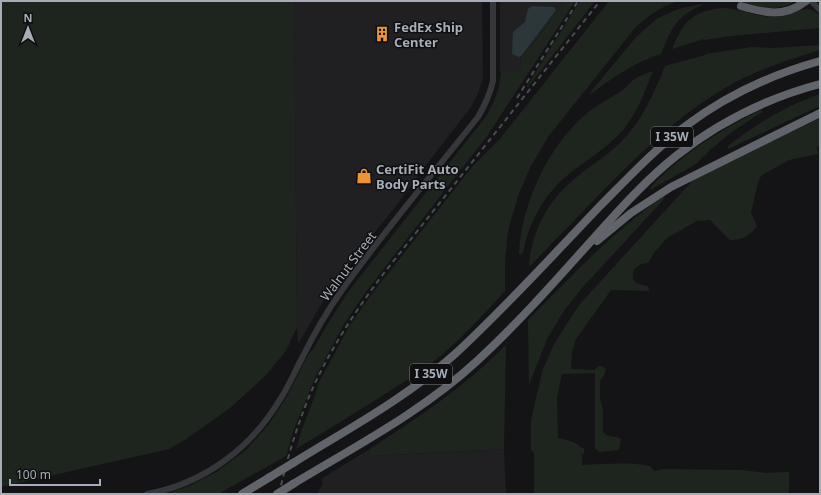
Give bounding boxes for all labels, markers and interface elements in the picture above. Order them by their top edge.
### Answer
north arrow [8,8,48,48]
text: N [24,10,32,25]
place label: FedEx Ship Center [394,18,463,51]
building icon: FedEx Ship Center [373,25,391,43]
road number: I 35W [651,127,693,147]
place label: CertiFit Auto Body Parts [376,160,459,193]
shop icon: CertiFit Auto Body Parts [355,167,373,185]
street label: Walnut Street [316,227,380,305]
road number: I 35W [410,364,452,384]
scale bar [10,461,100,487]
text: 100 m [16,466,51,483]

